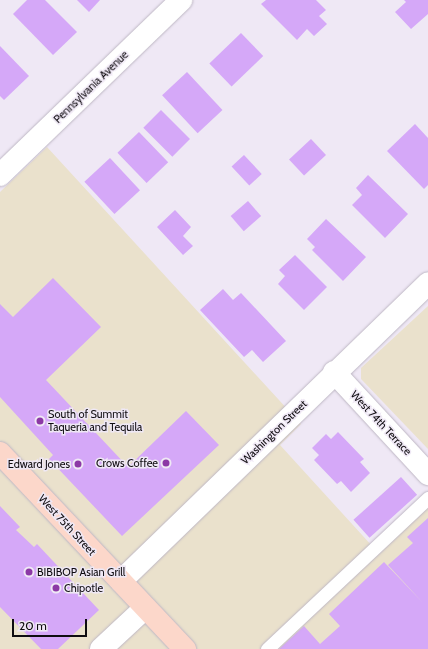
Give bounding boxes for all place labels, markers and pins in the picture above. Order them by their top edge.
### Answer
place label: South of Summit Taqueria and Tequila [48,408,142,434]
marker: South of Summit Taqueria and Tequila [35,416,45,426]
place label: Crows Coffee [96,456,158,470]
place label: Edward Jones [8,457,70,471]
marker: Crows Coffee [161,458,171,468]
marker: Edward Jones [73,459,83,469]
place label: BIBIBOP Asian Grill [37,565,125,579]
marker: BIBIBOP Asian Grill [24,567,34,577]
place label: Chipotle [64,581,103,595]
marker: Chipotle [51,583,61,593]

